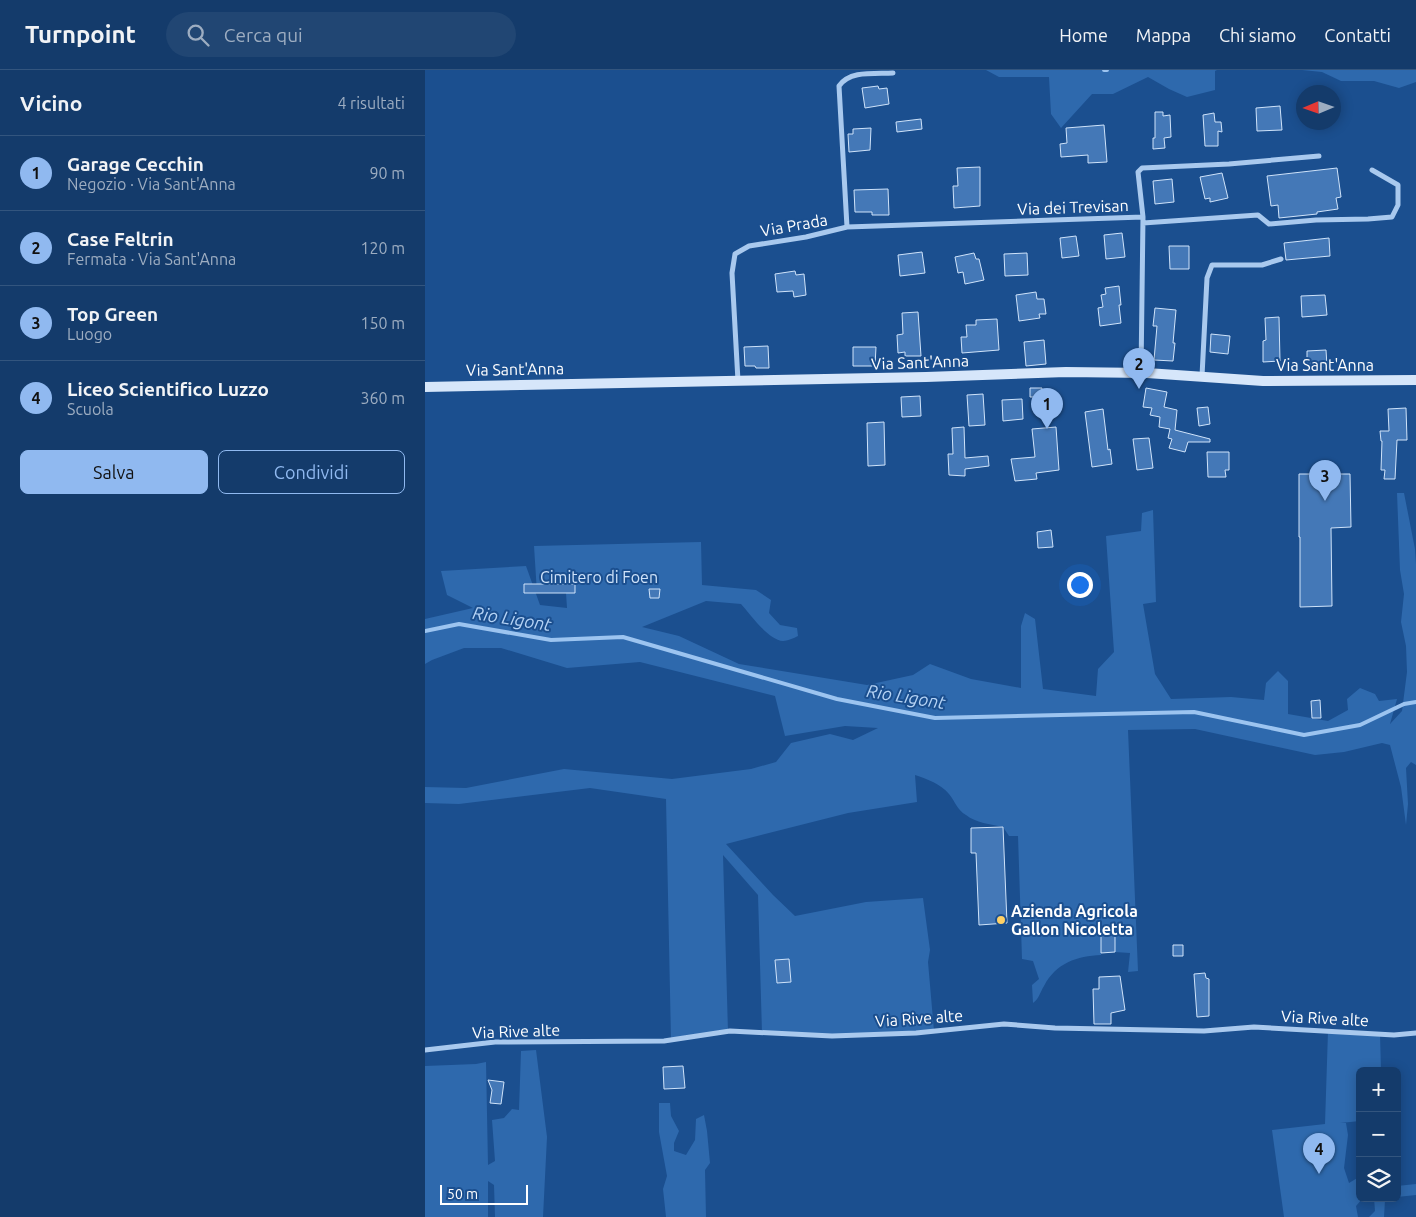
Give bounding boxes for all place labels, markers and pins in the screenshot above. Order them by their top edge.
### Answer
pin: 2 [1123,348,1155,389]
pin: 1 [1031,388,1063,429]
pin: 3 [1309,460,1341,501]
place label: Azienda Agricola Gallon Nicoletta [1011,902,1138,938]
marker: Azienda Agricola Gallon Nicoletta [995,914,1007,926]
pin: 4 [1303,1133,1335,1174]

